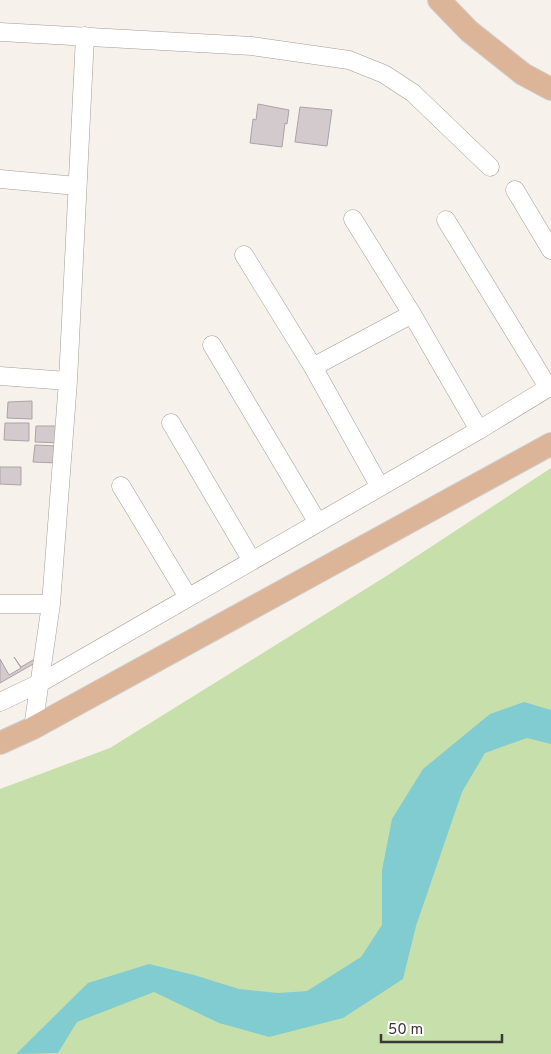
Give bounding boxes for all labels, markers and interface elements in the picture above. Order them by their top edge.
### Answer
scale bar [381,1012,502,1044]
text: 50 m [388,1021,423,1040]

